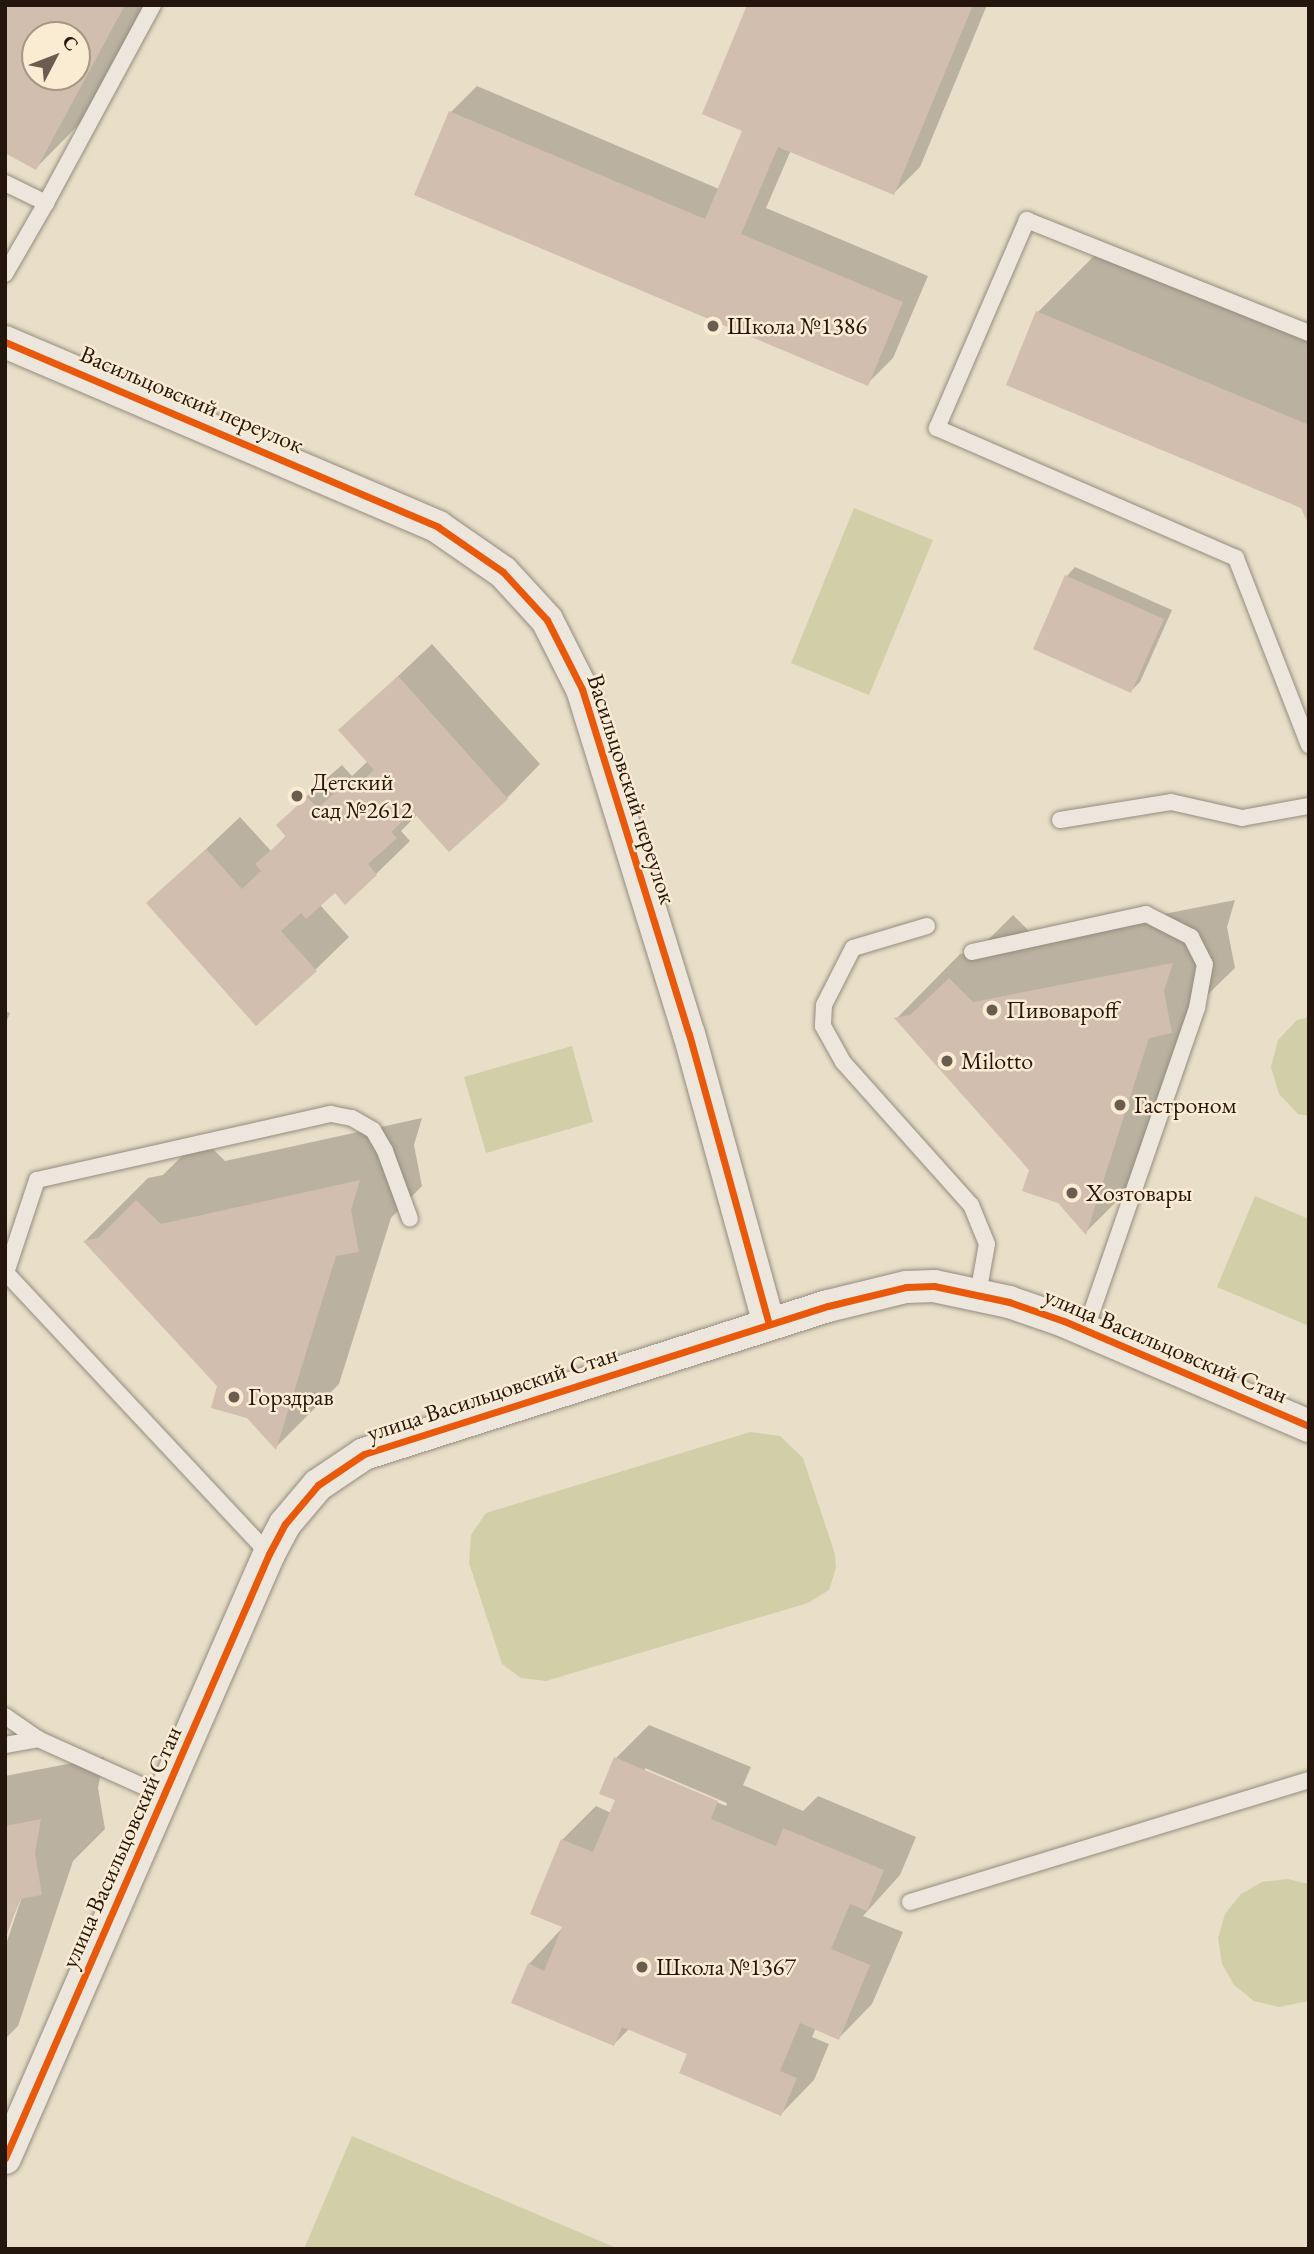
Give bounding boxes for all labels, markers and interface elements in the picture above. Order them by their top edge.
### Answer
north arrow [21,21,91,91]
text: С [57,30,84,56]
place label: Школа №1386 [727,312,867,340]
marker: Школа №1386 [705,318,721,334]
street label: Васильцовский переулок [76,339,308,459]
street label: Васильцовский переулок [581,670,683,908]
place label: Детский сад №2612 [311,768,413,824]
marker: Детский сад №2612 [289,788,305,804]
place label: Пивовароff [1006,996,1118,1024]
marker: Пивовароff [984,1002,1000,1018]
place label: Milotto [961,1047,1033,1075]
marker: Milotto [939,1053,955,1069]
place label: Гастроном [1134,1091,1236,1119]
marker: Гастроном [1112,1097,1128,1113]
place label: Хозтовары [1086,1179,1192,1207]
marker: Хозтовары [1064,1185,1080,1201]
street label: улица Васильцовский Стан [1040,1281,1292,1409]
street label: улица Васильцовский Стан [363,1339,621,1447]
place label: Горздрав [248,1383,334,1411]
marker: Горздрав [226,1389,242,1405]
street label: улица Васильцовский Стан [55,1722,187,1972]
place label: Школа №1367 [656,1953,796,1981]
marker: Школа №1367 [634,1959,650,1975]

